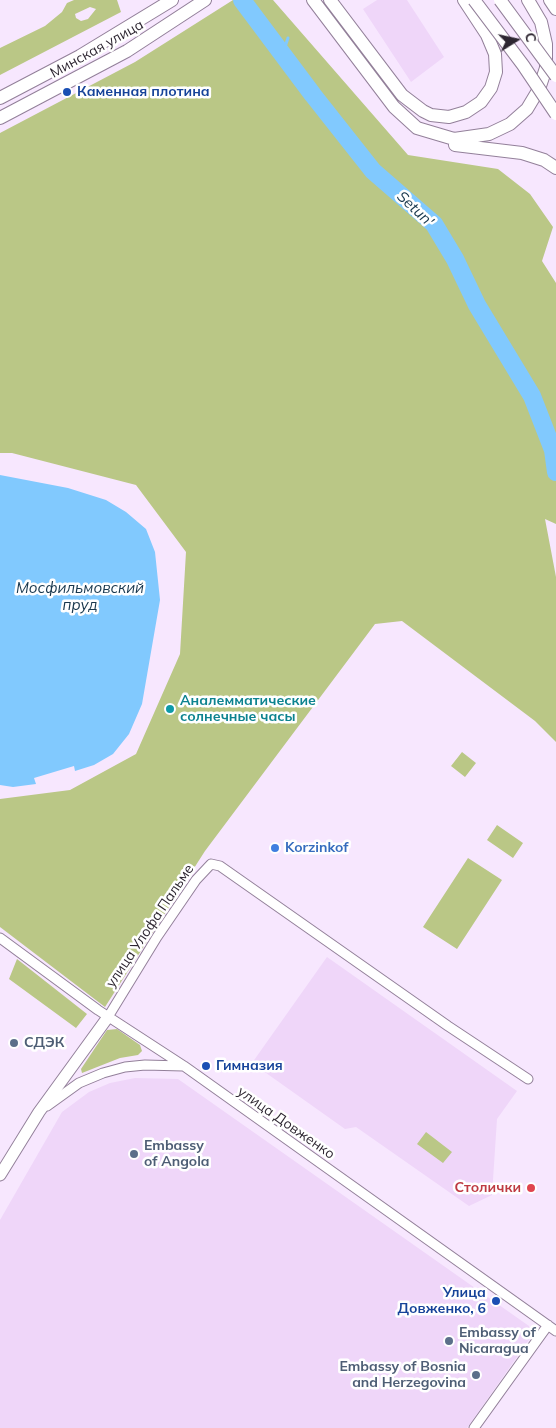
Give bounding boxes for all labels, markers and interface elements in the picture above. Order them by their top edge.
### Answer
north arrow [491,15,541,65]
street label: Минская улица [47,16,147,82]
text: С [521,31,540,44]
place label: Каменная плотина [77,84,210,100]
marker: Каменная плотина [61,86,73,98]
water label: Setun' [393,188,437,230]
water label: Мосфильмовский пруд [16,579,144,614]
place label: Аналемматические солнечные часы [180,693,316,726]
marker: Аналемматические солнечные часы [164,703,176,715]
place label: Korzinkof [285,840,348,856]
marker: Korzinkof [269,842,281,854]
street label: улица Улофа Пальме [103,861,197,991]
place label: СДЭК [24,1035,65,1051]
marker: СДЭК [8,1037,20,1049]
place label: Гимназия [216,1058,283,1074]
marker: Гимназия [200,1060,212,1072]
street label: улица Довженко [234,1083,338,1163]
place label: Embassy of Angola [144,1138,209,1170]
marker: Embassy of Angola [128,1148,140,1160]
place label: Столички [454,1180,521,1196]
marker: Столички [525,1182,537,1194]
place label: Улица Довженко, 6 [398,1285,486,1318]
marker: Улица Довженко, 6 [490,1295,502,1307]
place label: Embassy of Nicaragua [459,1325,536,1358]
marker: Embassy of Nicaragua [443,1335,455,1347]
place label: Embassy of Bosnia and Herzegovina [339,1359,466,1391]
marker: Embassy of Bosnia and Herzegovina [470,1369,482,1381]

